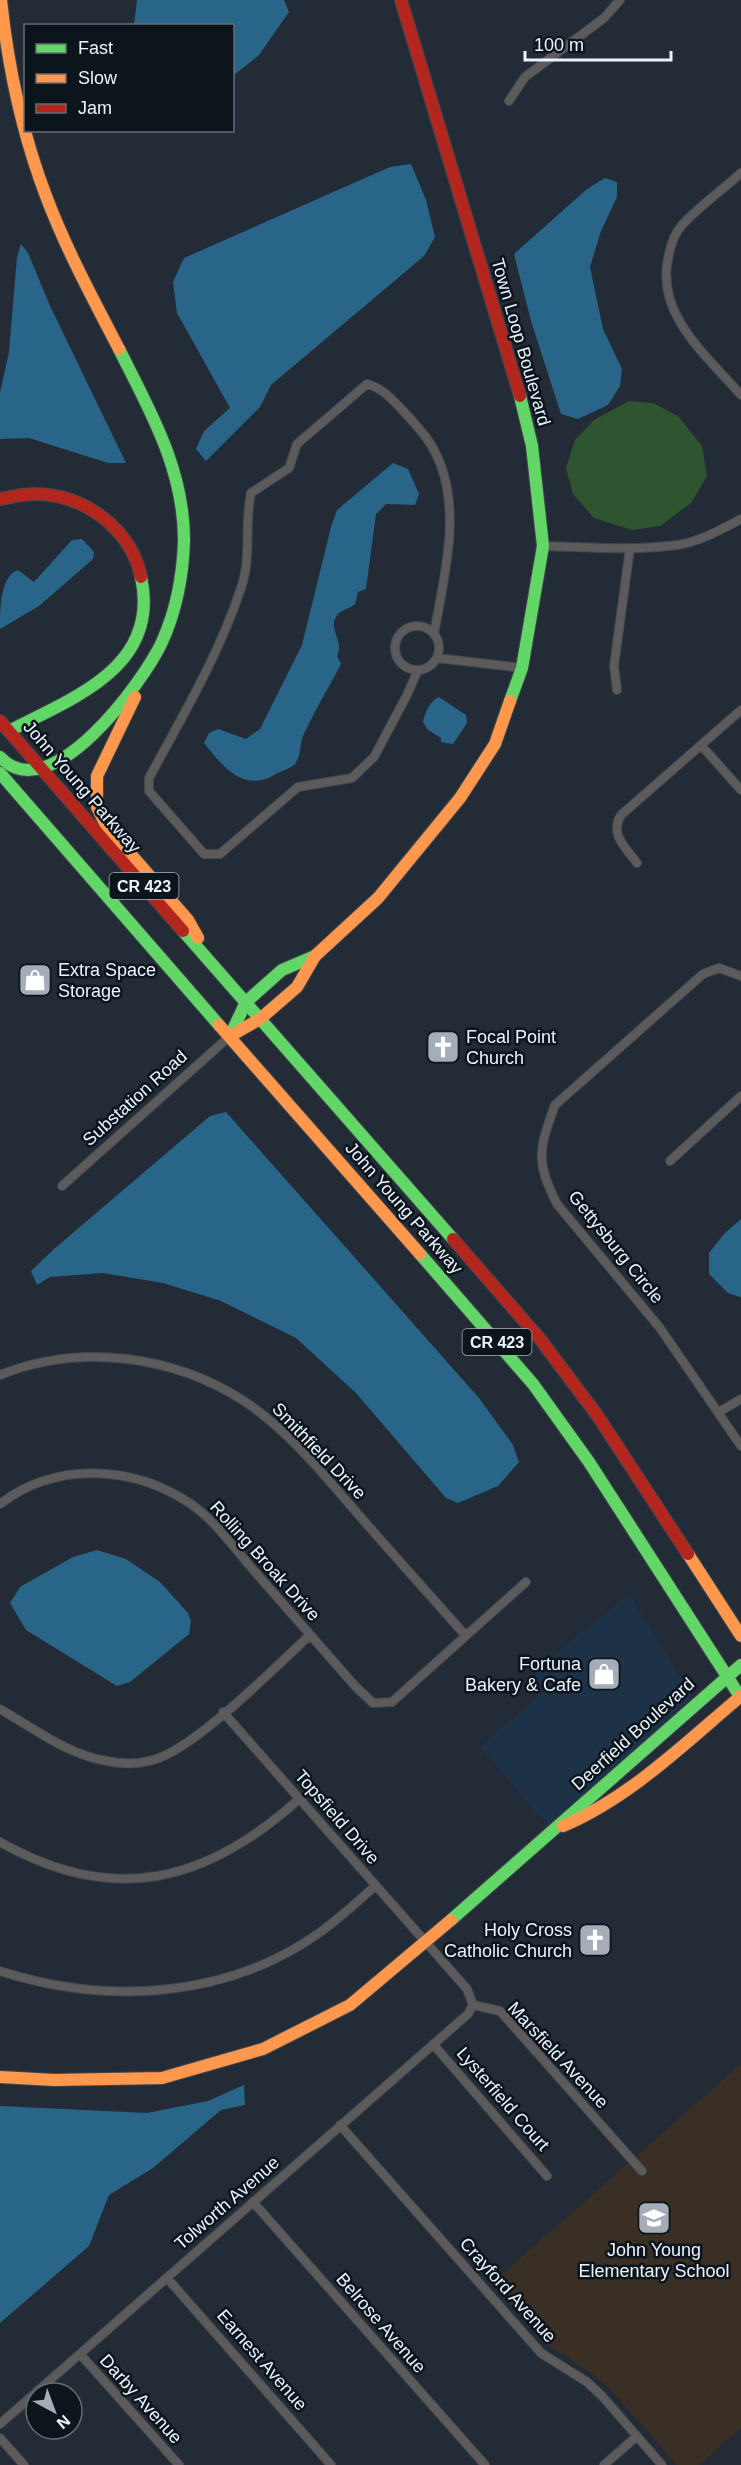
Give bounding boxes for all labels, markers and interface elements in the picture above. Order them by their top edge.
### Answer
legend [24,24,234,132]
scale bar [525,24,670,62]
text: 100 m [534,35,584,55]
text: Fast [78,38,113,58]
text: Slow [78,68,118,88]
text: Jam [78,98,112,118]
street label: Town Loop Boulevard [488,256,554,428]
street label: John Young Parkway [19,717,145,857]
road number: CR 423 [110,873,178,899]
place label: Extra Space Storage [58,960,156,1001]
shop icon: Extra Space Storage [17,962,53,998]
place label: Focal Point Church [466,1027,556,1068]
church icon: Focal Point Church [425,1029,461,1065]
street label: Substation Road [79,1046,191,1150]
street label: John Young Parkway [341,1138,467,1278]
street label: Gettysburg Circle [564,1187,668,1307]
road number: CR 423 [462,1329,532,1355]
street label: Smithfield Drive [268,1399,370,1503]
street label: Rolling Broak Drive [206,1497,324,1625]
place label: Fortuna Bakery & Cafe [465,1654,582,1695]
shop icon: Fortuna Bakery & Cafe [586,1656,622,1692]
street label: Deerfield Boulevard [568,1674,698,1794]
street label: Topsfield Drive [291,1766,383,1868]
place label: Holy Cross Catholic Church [444,1920,572,1961]
church icon: Holy Cross Catholic Church [577,1922,613,1958]
street label: Marsfield Avenue [504,1998,612,2112]
street label: Lysterfield Court [453,2043,553,2155]
street label: Tolworth Avenue [171,2152,283,2254]
school or university icon: John Young Elementary School [636,2200,672,2236]
street label: Crayford Avenue [456,2234,560,2346]
place label: John Young Elementary School [578,2240,730,2281]
street label: Belrose Avenue [332,2269,430,2377]
street label: Earnest Avenue [213,2306,311,2414]
street label: Darby Avenue [96,2350,186,2448]
north arrow [24,2381,84,2441]
text: N [54,2412,73,2432]

